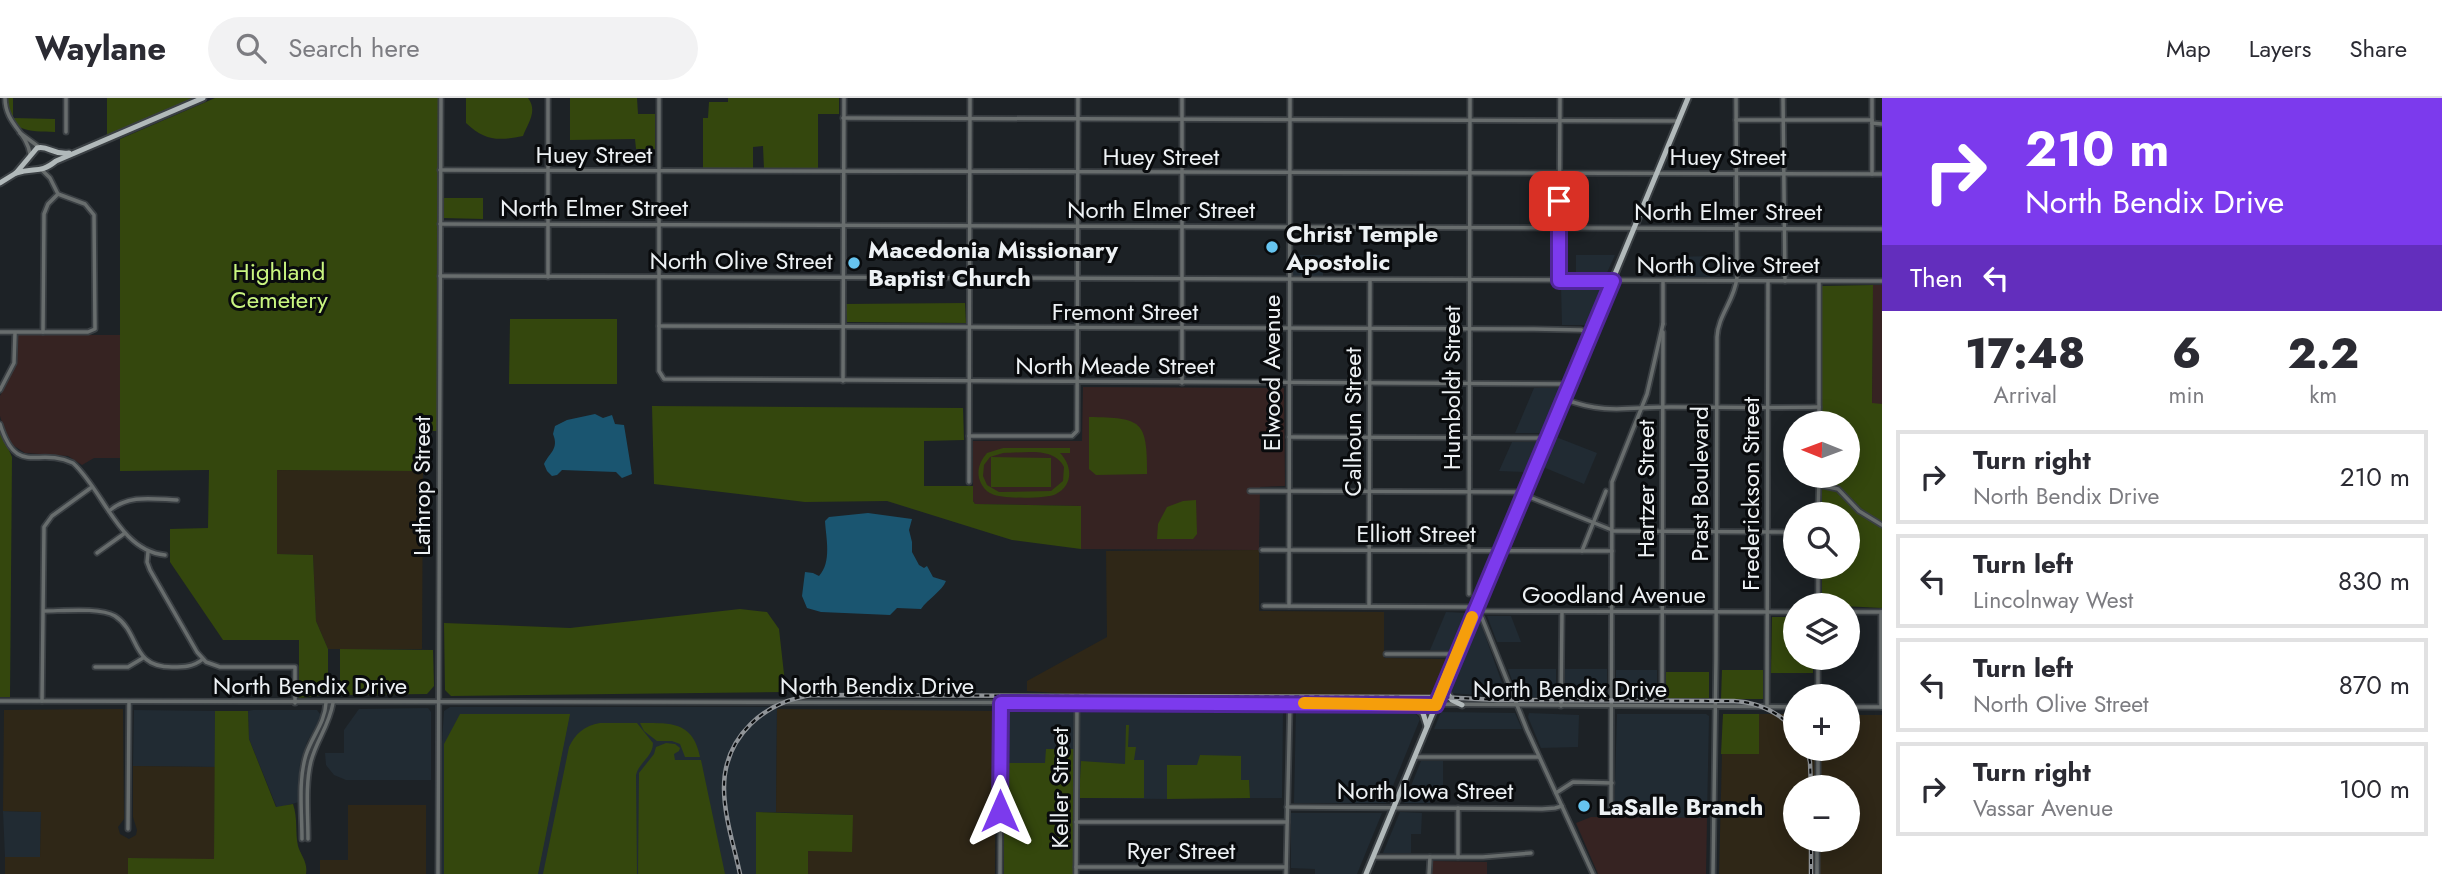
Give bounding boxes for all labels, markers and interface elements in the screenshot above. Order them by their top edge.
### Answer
search box [208,17,698,80]
text: Waylane [35,25,166,72]
icon: search [232,29,270,67]
text: Search here [288,29,420,67]
text: Map [2166,31,2211,66]
text: Layers [2249,31,2311,66]
text: Share [2349,31,2407,66]
text: 210 m [2025,114,2169,184]
icon: right [1910,126,2001,217]
street label: Huey Street [536,137,653,172]
street label: Huey Street [1103,139,1220,174]
street label: Huey Street [1670,139,1787,174]
pin [1529,171,1589,231]
text: North Bendix Drive [2025,179,2284,225]
icon: arrive [1540,182,1578,220]
street label: North Elmer Street [500,190,688,225]
street label: North Elmer Street [1067,192,1255,227]
street label: North Elmer Street [1634,194,1822,229]
place label: Christ Temple Apostolic [1285,216,1438,279]
place label: Macedonia Missionary Baptist Church [868,232,1118,295]
marker: Christ Temple Apostolic [1264,239,1280,255]
street label: North Olive Street [649,243,833,278]
street label: North Olive Street [1636,247,1820,282]
park label: Highland Cemetery [230,254,328,317]
marker: Macedonia Missionary Baptist Church [846,255,862,271]
text: Then [1910,259,1963,297]
icon: left [1977,259,2015,297]
street label: Fremont Street [1052,294,1198,329]
street label: Elwood Avenue [1254,295,1289,451]
street label: Humboldt Street [1434,305,1469,470]
text: 17:48 [1965,323,2085,384]
text: 6 [2172,323,2201,384]
text: 2.2 [2288,323,2359,384]
street label: Calhoun Street [1335,347,1370,496]
street label: North Meade Street [1015,348,1215,383]
text: Arrival [1994,378,2057,412]
text: min [2169,378,2205,412]
text: km [2309,378,2337,412]
street label: Frederickson Street [1733,397,1768,591]
street label: Prast Boulevard [1682,406,1717,562]
north arrow [1783,411,1860,488]
map controls [1783,411,1860,852]
street label: Lathrop Street [404,416,439,556]
street label: Hartzer Street [1628,420,1663,558]
text: Turn right [1973,441,2091,479]
icon: right [1914,458,1952,496]
text: 210 m [2340,458,2410,496]
text: North Bendix Drive [1973,479,2159,513]
button: search [1783,502,1860,579]
street label: Elliott Street [1356,516,1476,551]
text: Turn left [1973,545,2073,583]
icon: left [1914,562,1952,600]
text: 830 m [2338,562,2410,600]
street label: Goodland Avenue [1522,577,1706,612]
text: Lincolnway West [1973,583,2133,617]
button: layers [1783,593,1860,670]
text: Turn left [1973,649,2073,687]
icon: left [1914,666,1952,704]
text: 870 m [2339,666,2410,704]
street label: North Bendix Drive [213,668,407,703]
street label: North Bendix Drive [780,668,974,703]
street label: North Bendix Drive [1473,671,1667,706]
button: + [1783,684,1860,761]
text: North Olive Street [1973,687,2149,721]
street label: Keller Street [1042,727,1077,849]
text: Turn right [1973,753,2091,791]
icon: right [1914,770,1952,808]
text: 100 m [2339,770,2410,808]
street label: North Iowa Street [1337,773,1513,808]
position arrow [963,774,1037,848]
button: − [1783,775,1860,852]
place label: LaSalle Branch [1598,789,1764,824]
text: Vassar Avenue [1973,791,2113,825]
marker: LaSalle Branch [1576,798,1592,814]
street label: Ryer Street [1127,833,1236,868]

